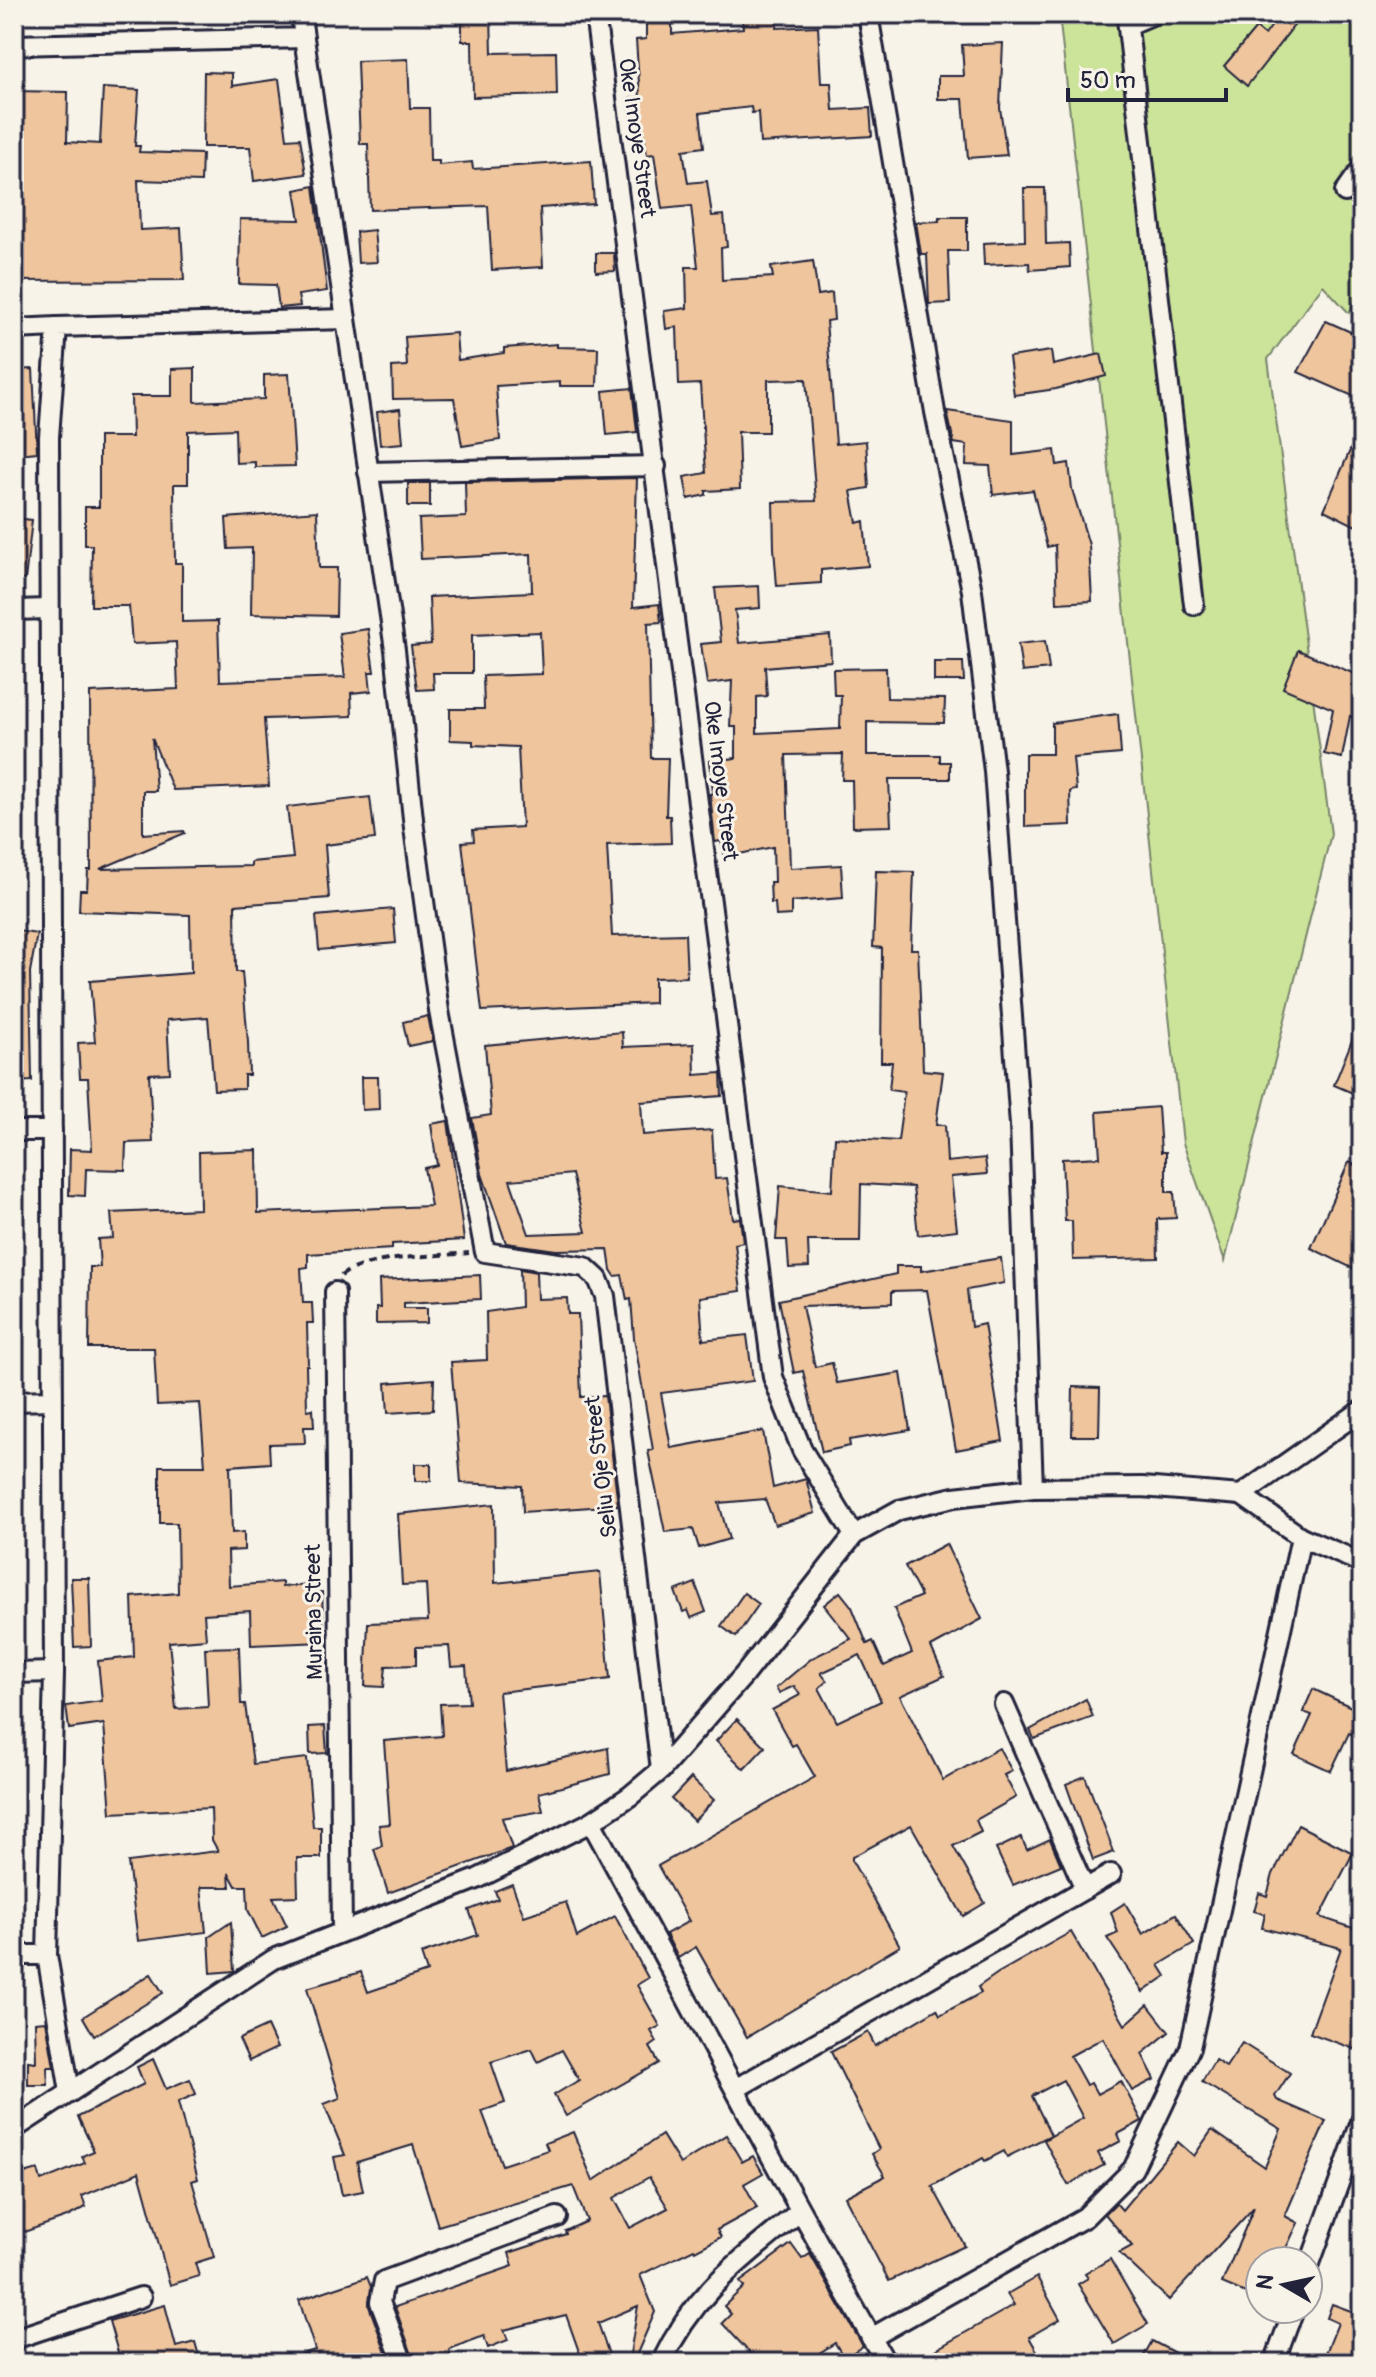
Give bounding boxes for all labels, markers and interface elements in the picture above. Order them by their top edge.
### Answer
scale bar [1068,52,1226,102]
street label: Oke Imoye Street [612,56,662,220]
text: 50 m [1080,66,1136,95]
street label: Oke Imoye Street [697,699,745,863]
street label: Seliu Oje Street [578,1394,624,1540]
street label: Muraina Street [299,1544,329,1680]
north arrow [1244,2245,1324,2325]
text: N [1250,2272,1280,2292]

